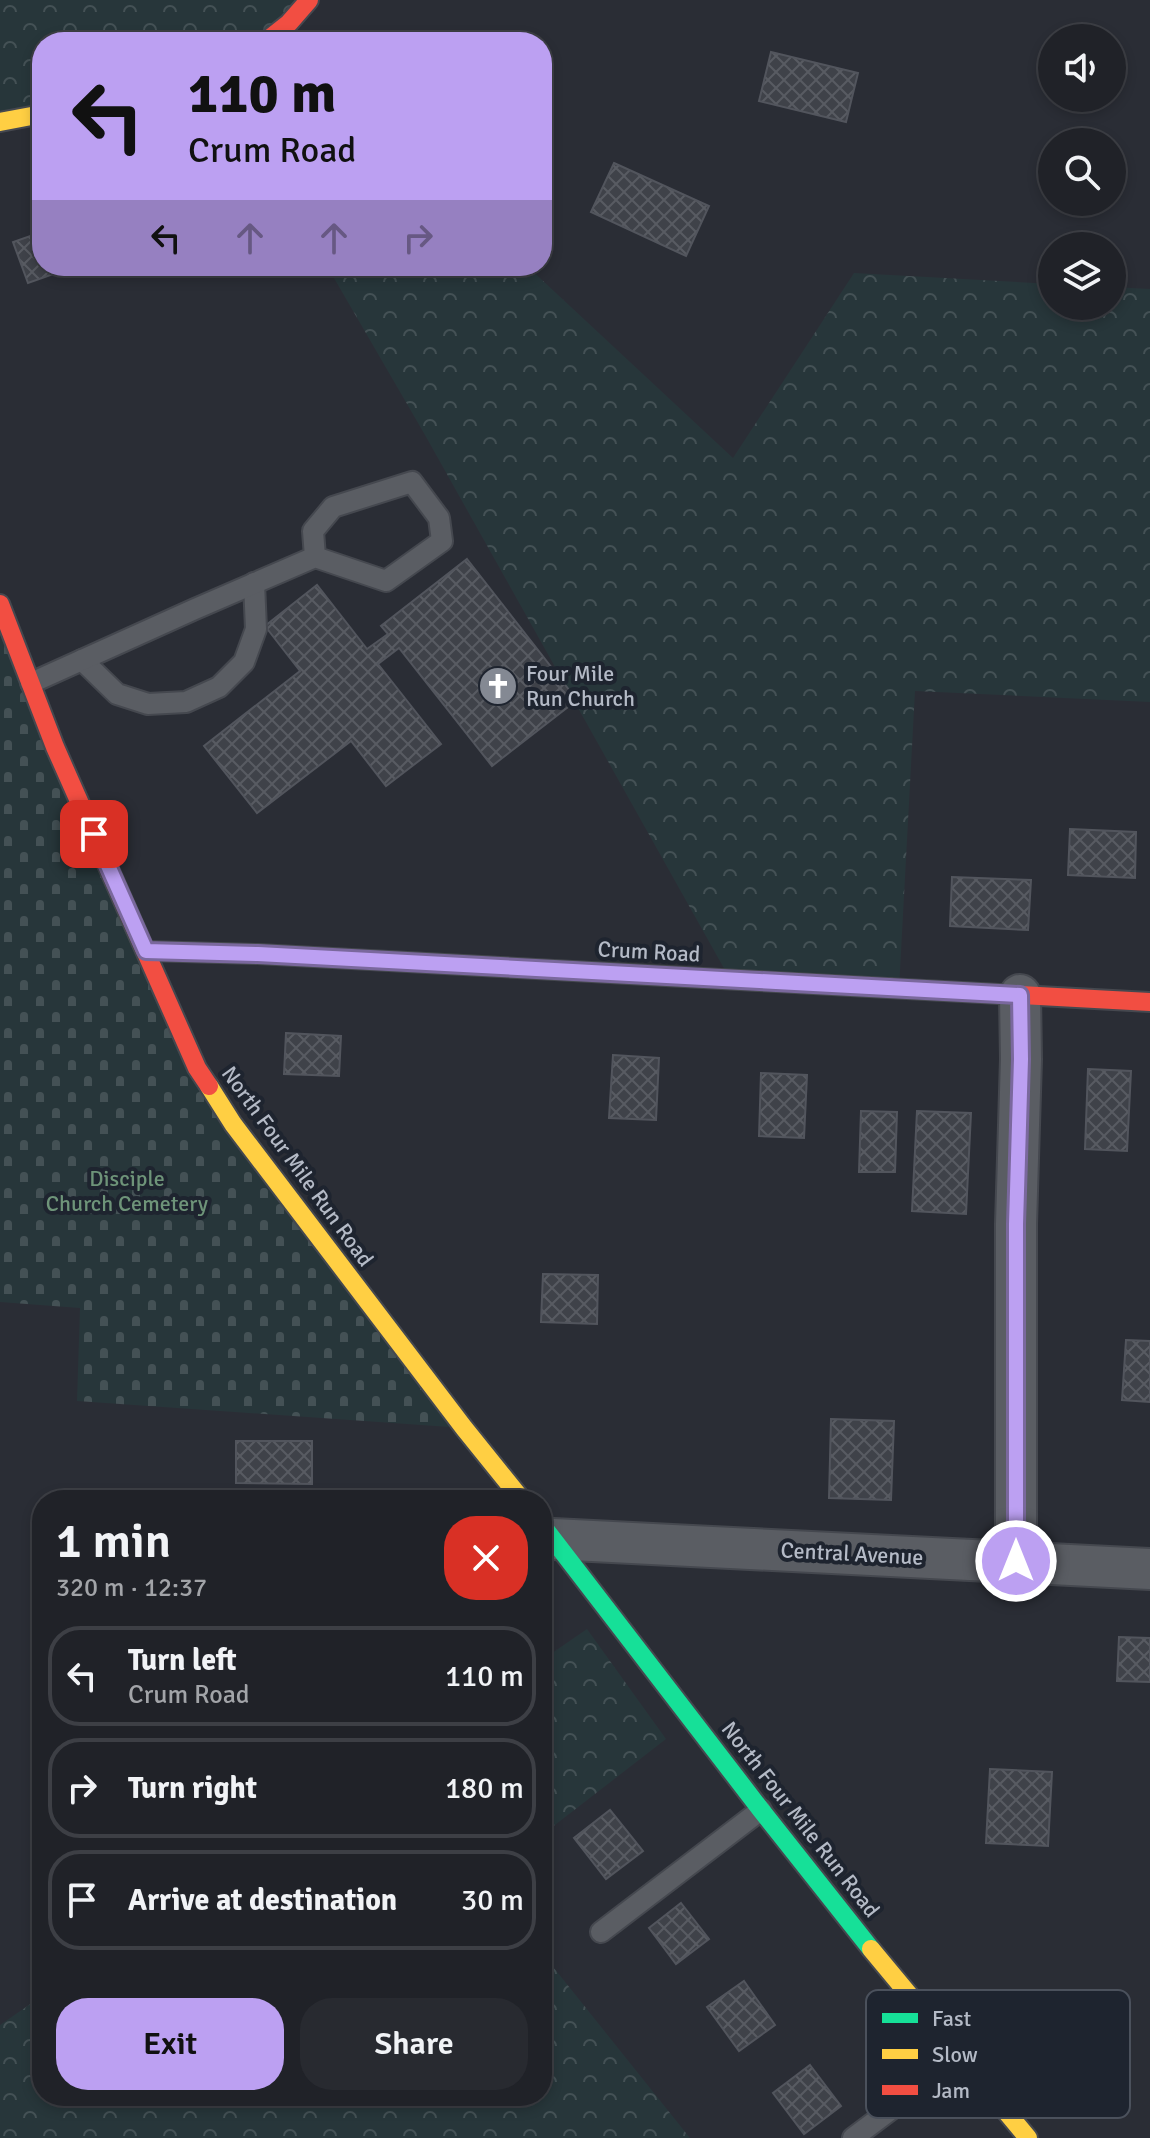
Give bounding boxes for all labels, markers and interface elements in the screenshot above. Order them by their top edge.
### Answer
map controls [1038,24,1126,320]
button: sound [1038,24,1126,112]
text: 110 m [188,59,336,128]
icon: left [56,64,160,168]
text: Crum Road [188,128,356,173]
button: search [1038,128,1126,216]
icon: left [144,216,188,260]
icon: ahead [228,216,272,260]
icon: ahead [312,216,356,260]
icon: right [396,216,440,260]
button: layers [1038,232,1126,320]
place label: Four Mile Run Church [526,660,635,712]
church icon: Four Mile Run Church [477,665,519,707]
pin [60,800,128,868]
icon: arrive [72,812,116,856]
street label: Crum Road [597,935,701,968]
street label: North Four Mile Run Road [216,1061,379,1272]
park label: Disciple Church Cemetery [46,1165,209,1217]
text: 1 min [56,1512,171,1571]
button: close [444,1516,528,1600]
position arrow [974,1519,1058,1603]
street label: Central Avenue [780,1536,924,1571]
text: 320 m · 12:37 [56,1572,207,1604]
text: Turn left [128,1642,237,1679]
icon: left [60,1654,104,1698]
text: 110 m [445,1658,524,1695]
text: Crum Road [128,1679,250,1711]
street label: North Four Mile Run Road [716,1716,886,1923]
icon: right [60,1766,104,1810]
text: Turn right [128,1770,257,1807]
text: 180 m [445,1770,524,1807]
icon: arrive [60,1878,104,1922]
text: Arrive at destination [128,1882,397,1919]
text: 30 m [461,1882,524,1919]
legend [866,1990,1130,2118]
button: Exit [56,1998,284,2090]
button: Share [300,1998,528,2090]
text: Fast [932,2005,972,2032]
text: Slow [932,2041,978,2068]
text: Jam [932,2077,970,2104]

